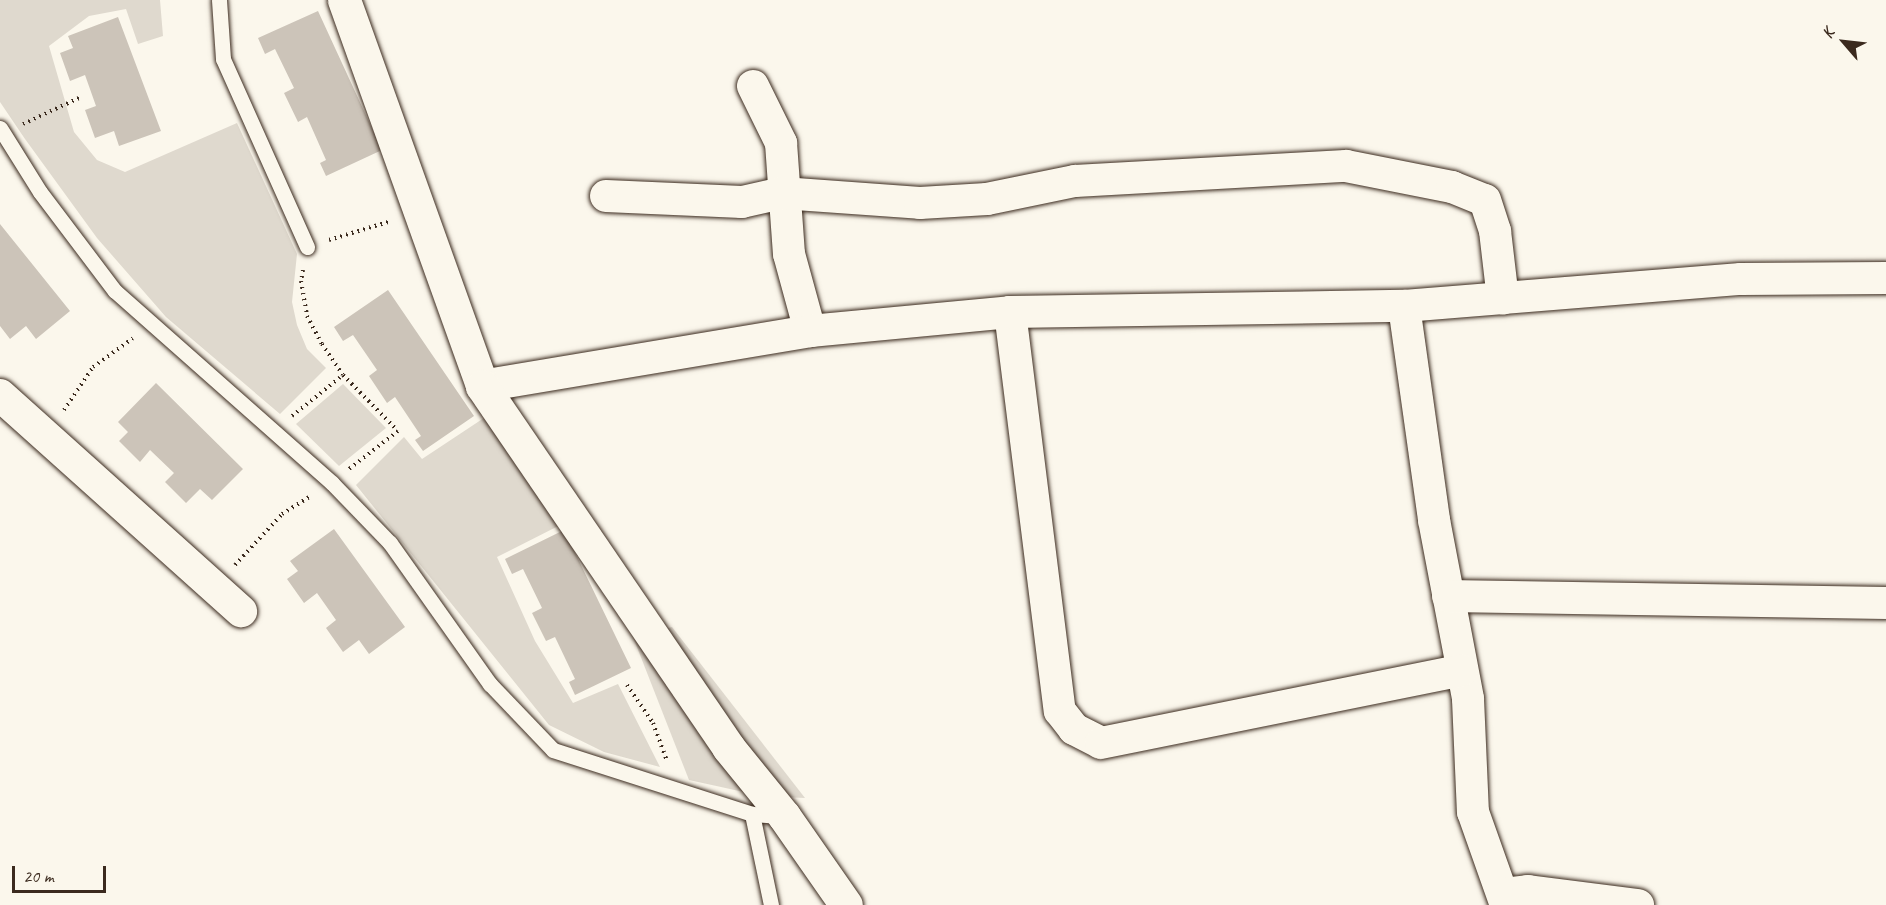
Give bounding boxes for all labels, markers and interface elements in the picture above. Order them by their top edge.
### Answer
north arrow [1814,12,1874,72]
text: K [1817,25,1839,42]
scale bar [15,854,110,892]
text: 20 m [23,865,54,887]

